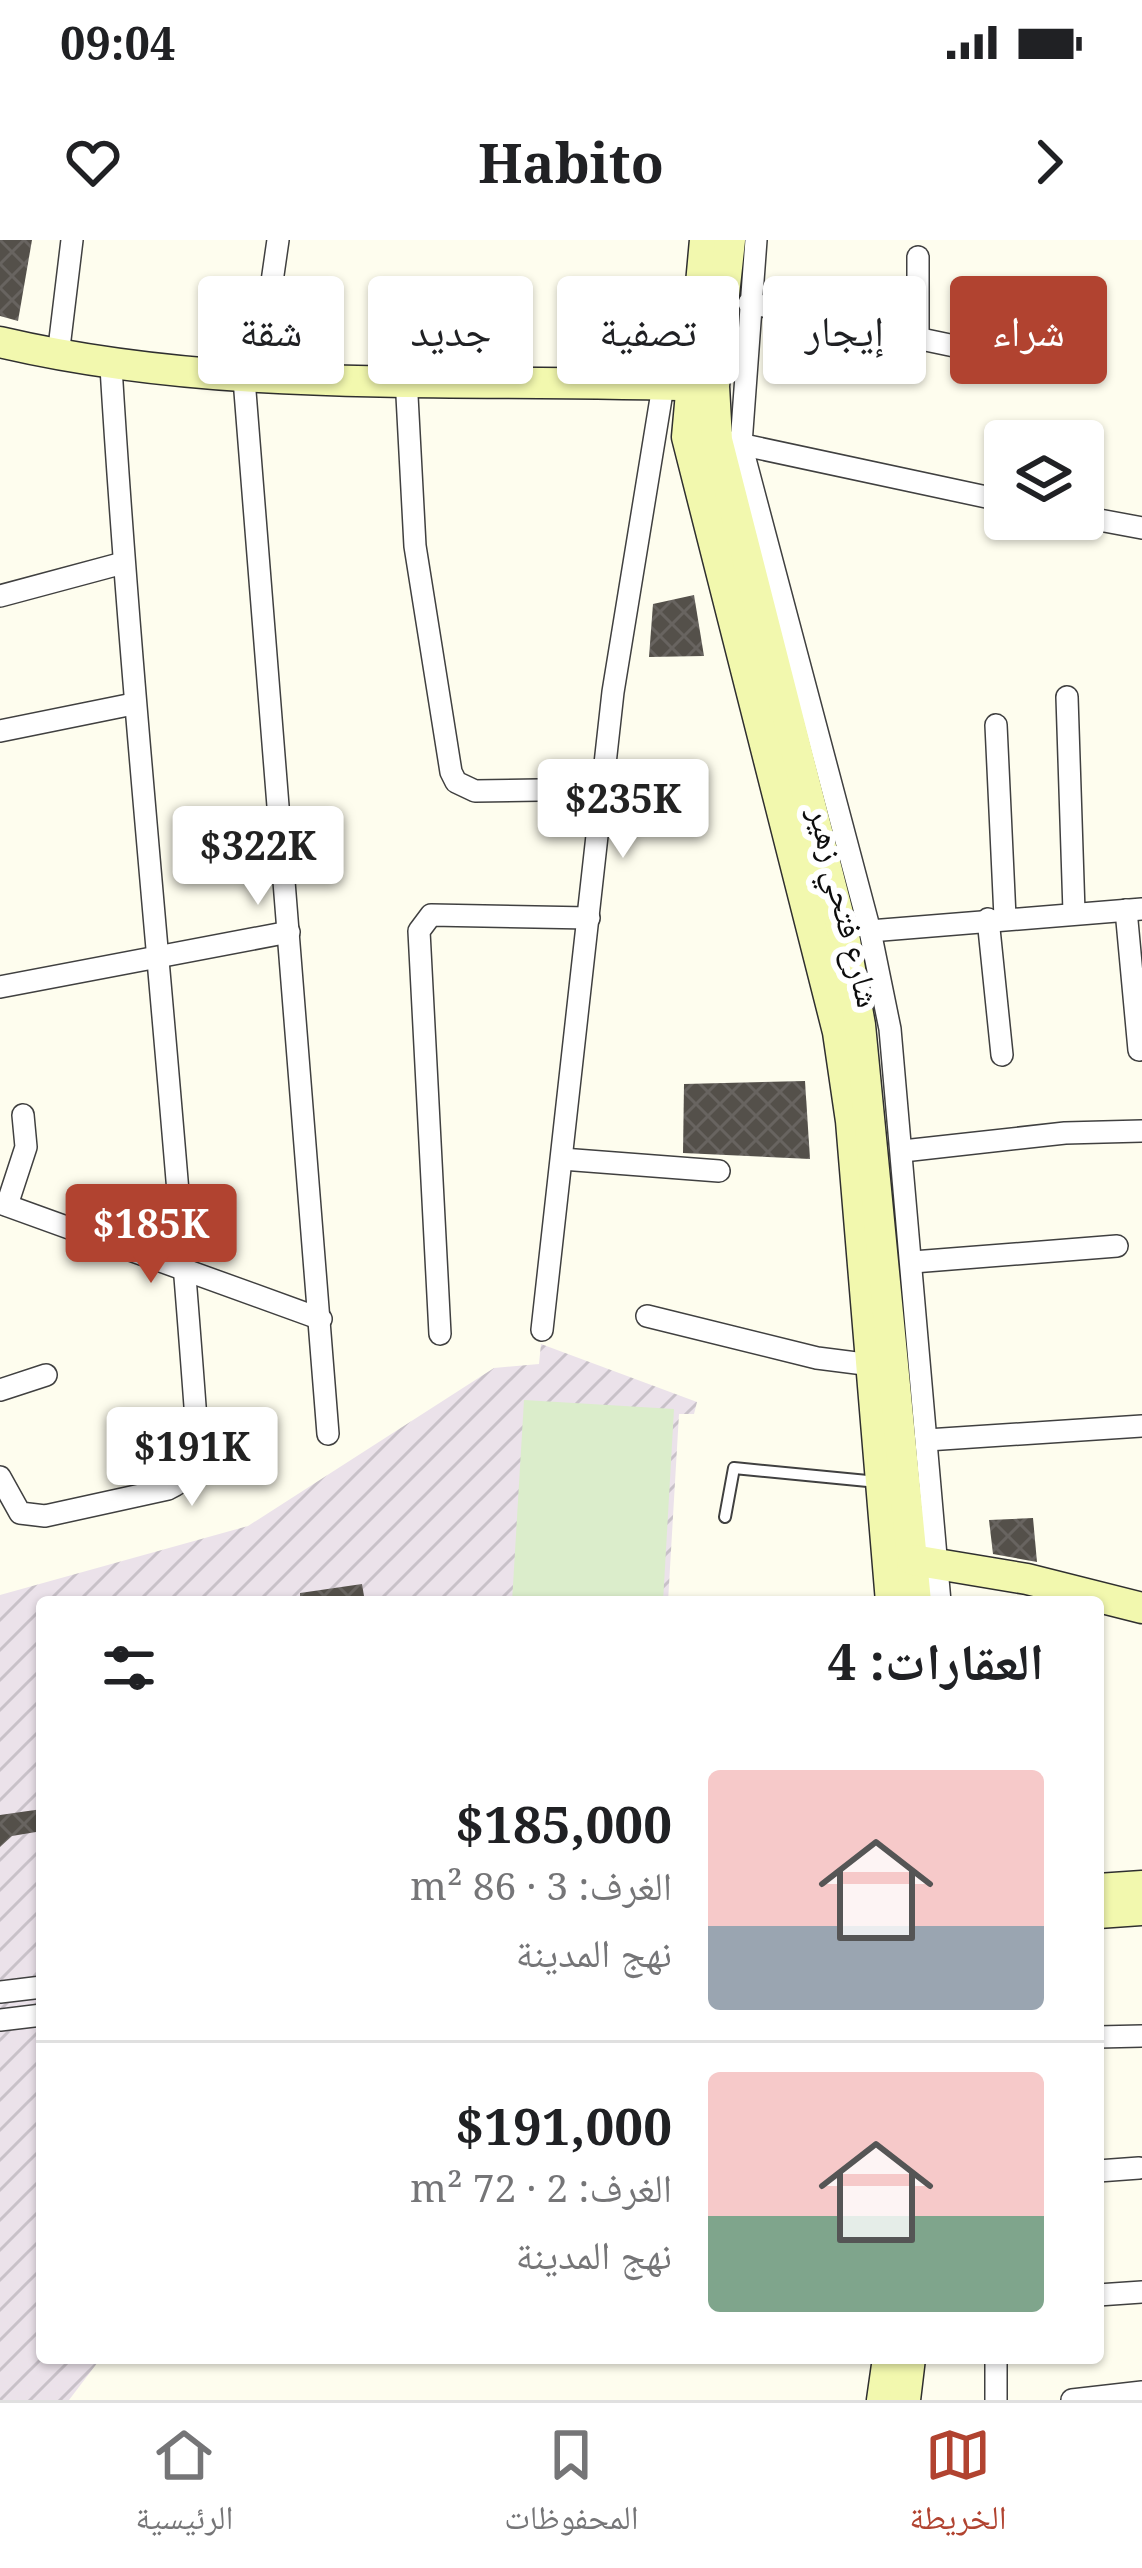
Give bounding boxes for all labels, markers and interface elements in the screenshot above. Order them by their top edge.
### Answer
text: 09:04 [60,12,175,73]
text: Habito [478,125,664,199]
icon: heart [60,129,126,195]
icon: forward [1016,129,1082,195]
chip: شقة [198,276,344,384]
chip: جديد [368,276,533,384]
chip: تصفية [557,276,739,384]
chip: إيجار [763,276,926,384]
chip: شراء [950,276,1107,384]
map controls [984,420,1104,540]
button: layers [984,420,1104,540]
pin: $235K [539,759,707,861]
text: $235K [565,771,681,824]
street label: شارع فتحي زهير [794,801,892,1013]
pin: $322K [174,806,342,908]
text: $322K [200,818,316,871]
pin: $185K [67,1184,235,1286]
text: $185K [93,1196,209,1249]
pin: $191K [108,1407,276,1509]
text: $191K [134,1419,250,1472]
text: العقارات: 4 [827,1625,1044,1695]
icon: filters [96,1635,162,1701]
text: $185,000 [455,1788,672,1858]
icon: home [804,1818,948,1962]
text: الغرف: 3 · 86 m² [410,1858,672,1911]
text: نهج المدينة [516,1925,672,1978]
text: $191,000 [455,2090,672,2160]
icon: home [804,2120,948,2264]
text: الغرف: 2 · 72 m² [410,2160,672,2213]
text: نهج المدينة [516,2227,672,2280]
tab: الرئيسية [135,2422,233,2550]
tab: المحفوظات [504,2422,638,2550]
tab: الخريطة [909,2422,1007,2550]

